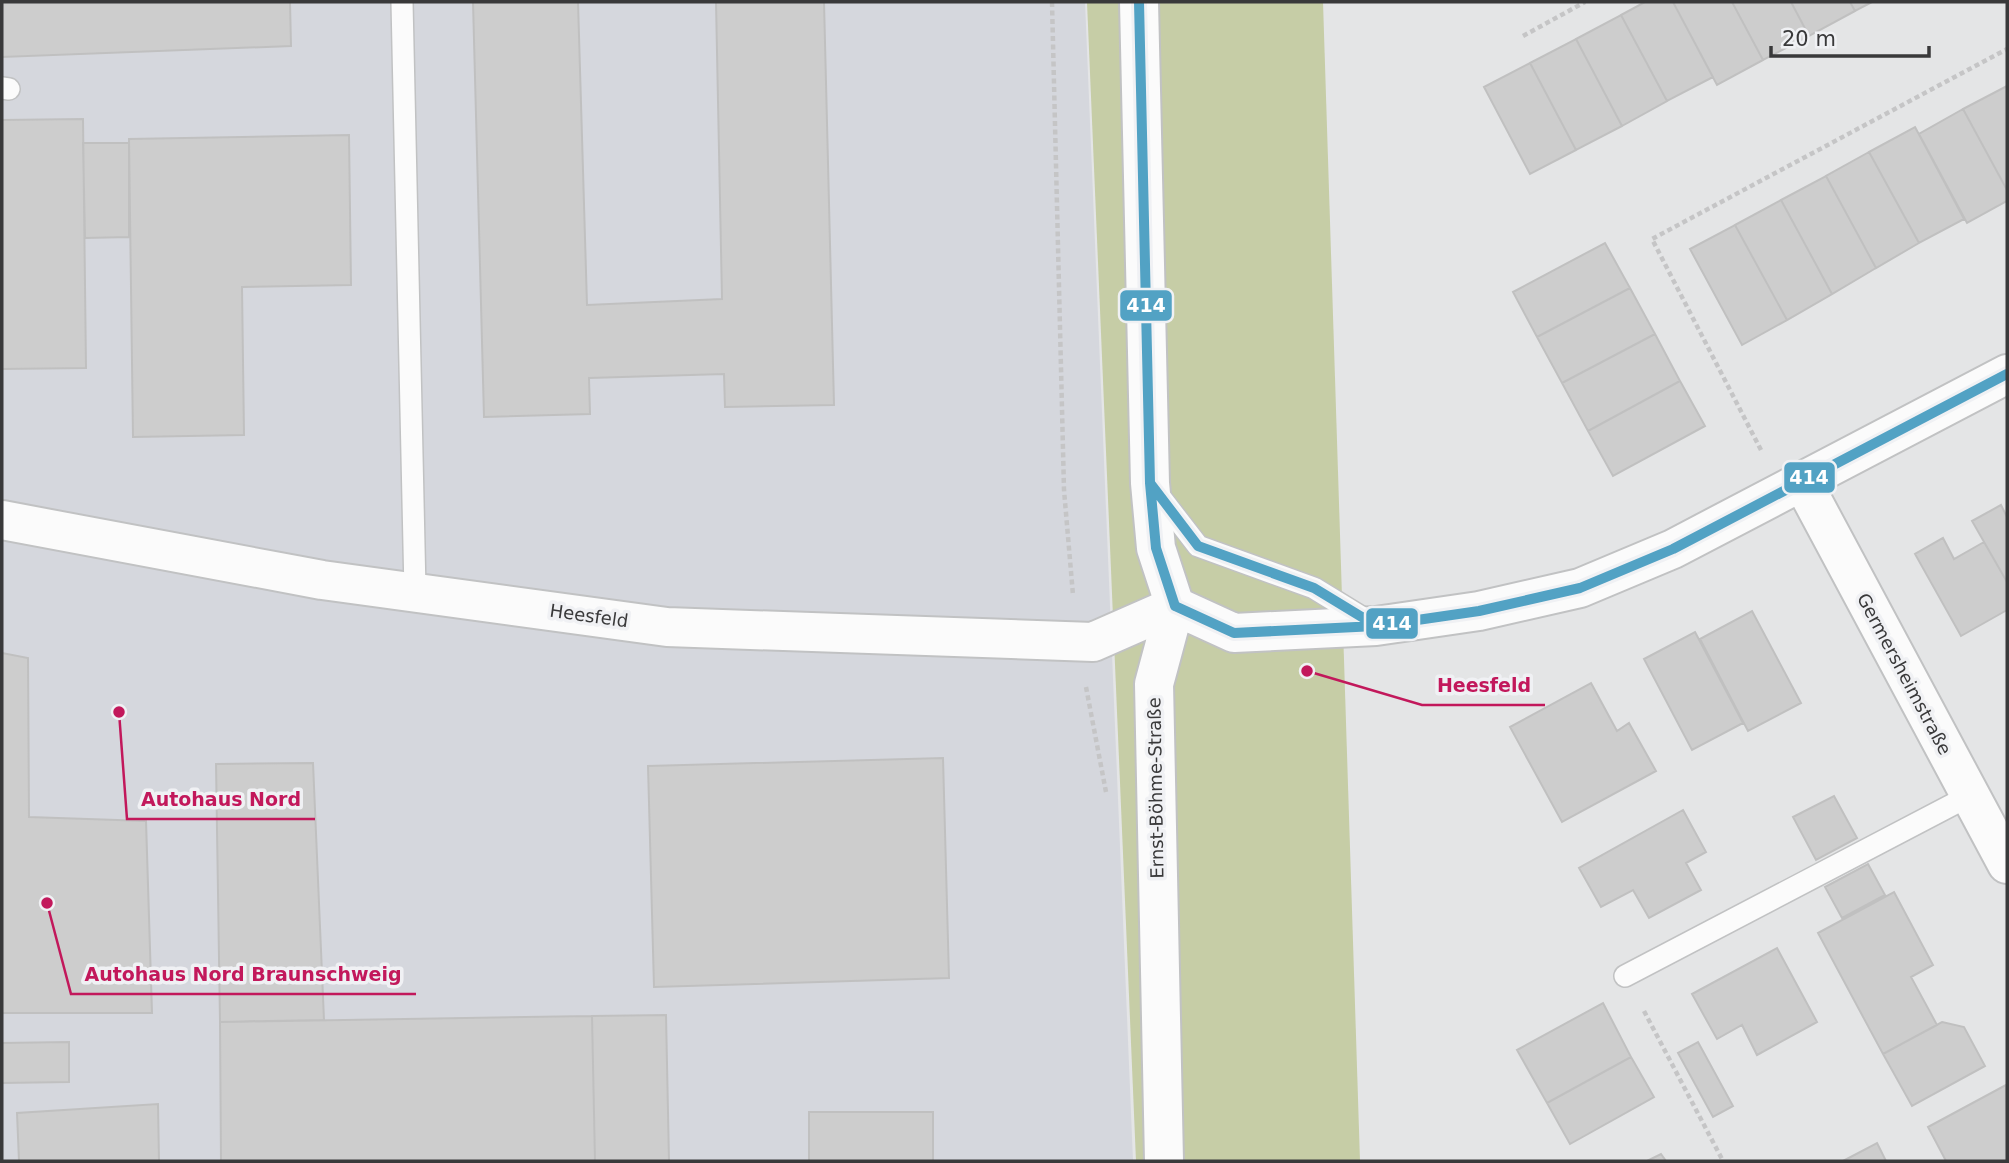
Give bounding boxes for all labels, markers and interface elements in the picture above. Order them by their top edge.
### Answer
scale bar [1771,14,1928,58]
text: 20 m [1782,27,1836,51]
line badge: 414 [1119,289,1173,322]
text: 414 [1126,294,1166,316]
line badge: 414 [1783,461,1836,494]
text: 414 [1789,466,1829,488]
street label: Germersheimstraße [1853,589,1956,758]
street label: Heesfeld [549,600,630,631]
line badge: 414 [1365,607,1419,640]
text: 414 [1372,612,1412,634]
callout: Heesfeld [1422,665,1545,705]
text: Heesfeld [1437,674,1531,696]
street label: Ernst-Böhme-Straße [1143,697,1168,879]
callout: Autohaus Nord [127,779,315,819]
text: Autohaus Nord [141,788,301,810]
callout: Autohaus Nord Braunschweig [71,954,416,994]
text: Autohaus Nord Braunschweig [84,963,402,985]

